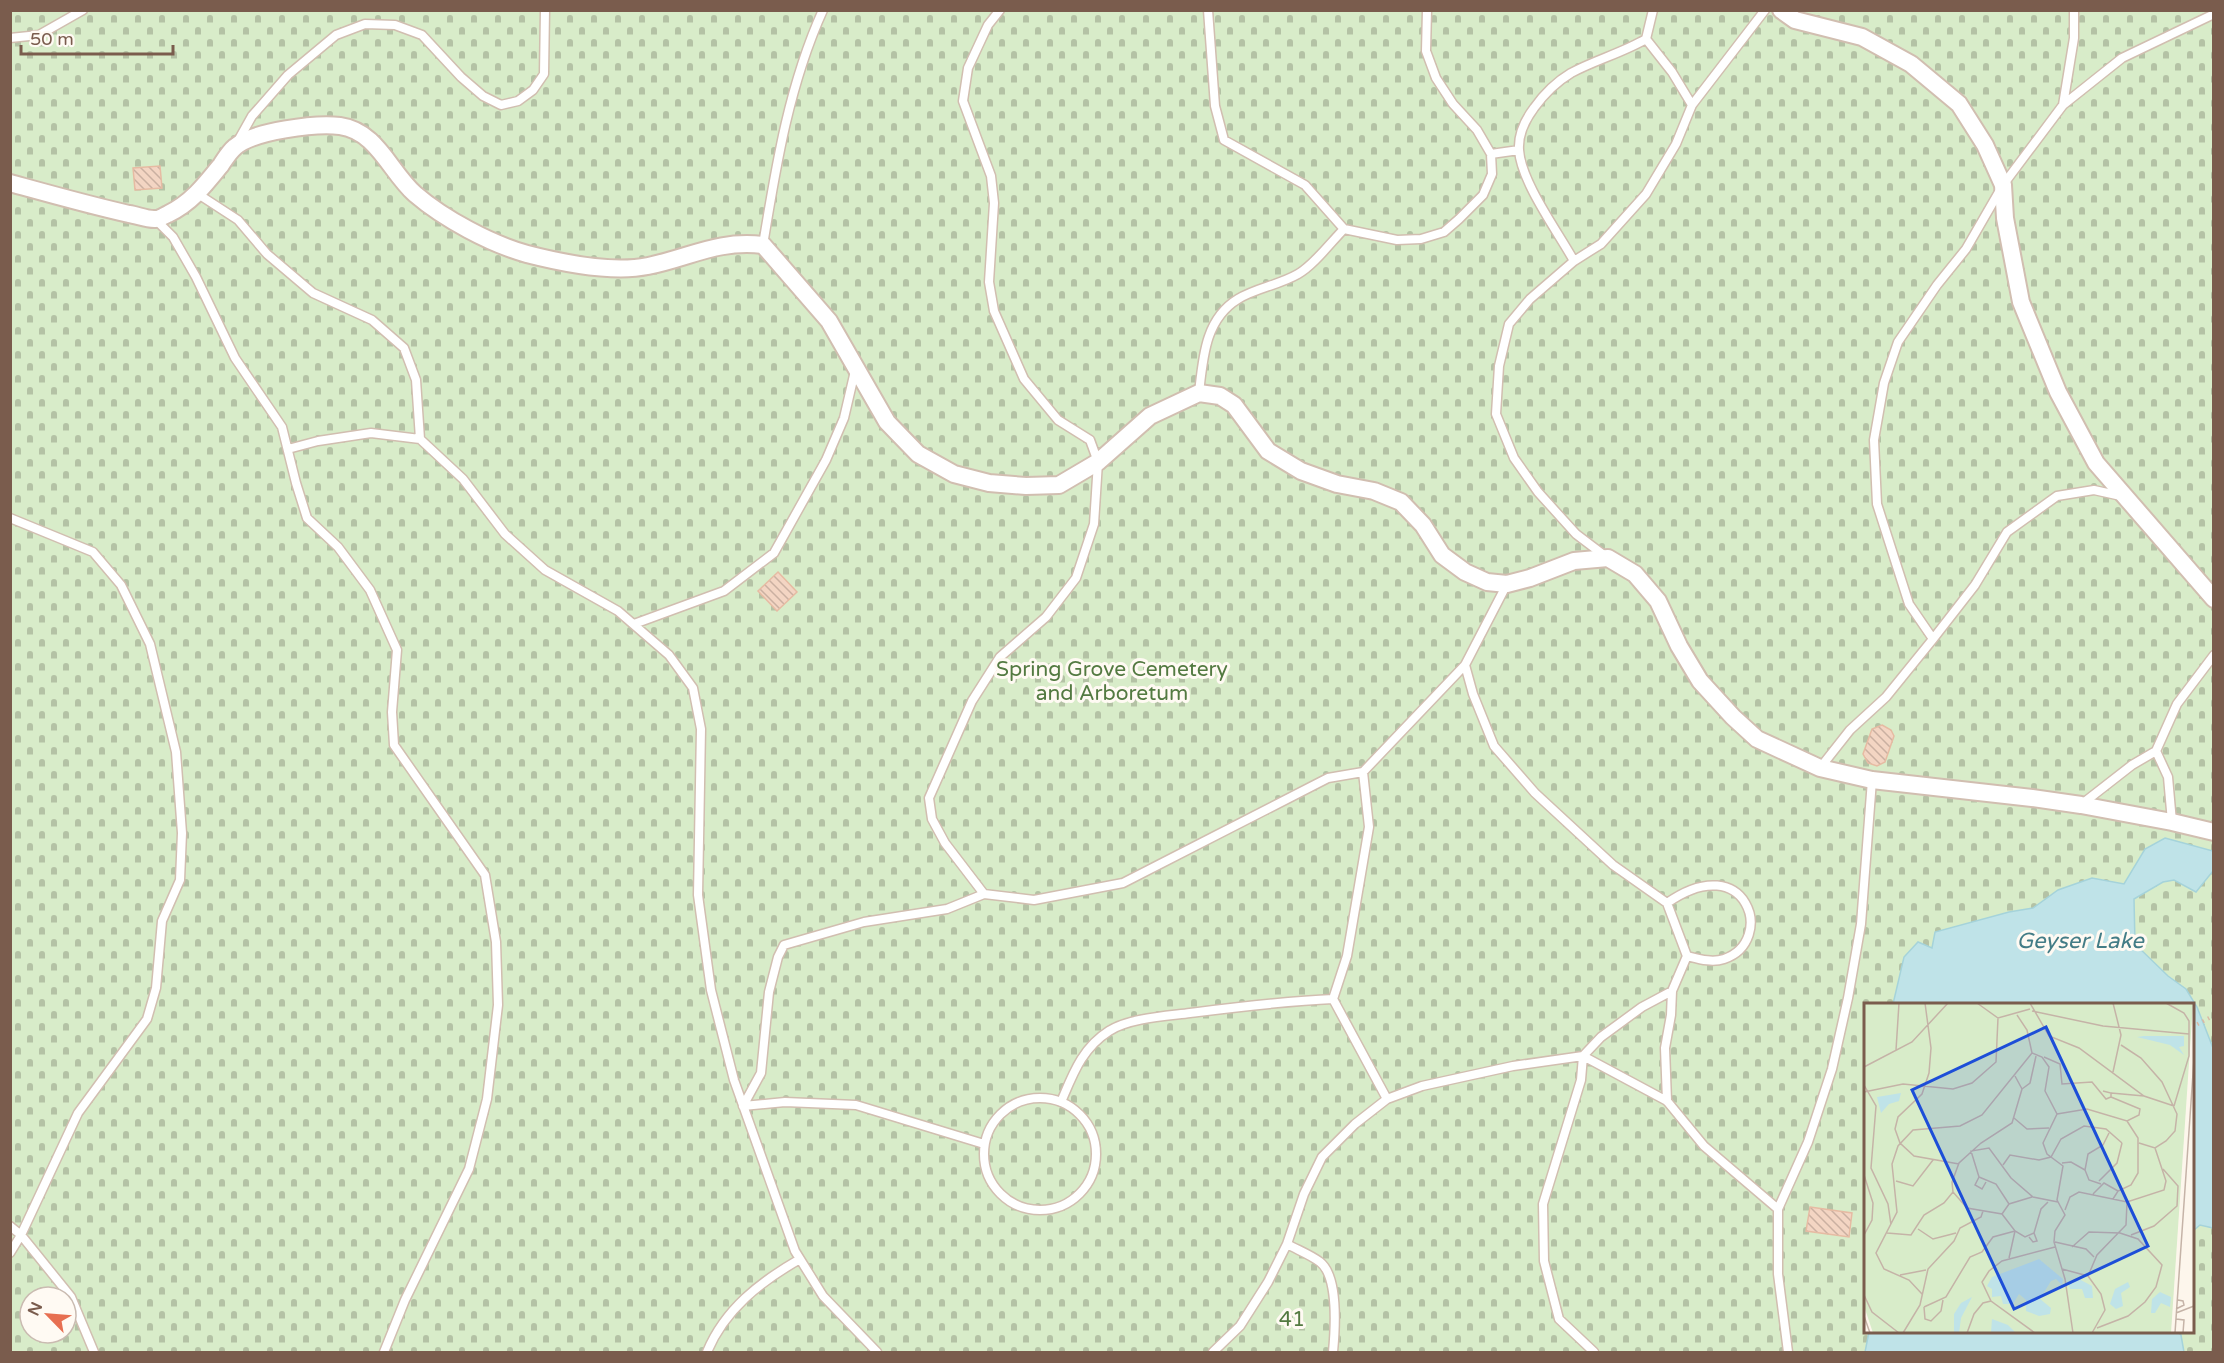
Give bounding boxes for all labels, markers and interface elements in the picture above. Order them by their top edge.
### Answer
scale bar [21,18,172,56]
text: 50 m [30,28,74,50]
park label: Spring Grove Cemetery and Arboretum [996,657,1228,706]
water label: Geyser Lake [2016,928,2145,954]
inset map [1864,1003,2194,1333]
north arrow [18,1285,78,1345]
text: N [24,1299,47,1319]
park label: 41 [1279,1307,1305,1332]

